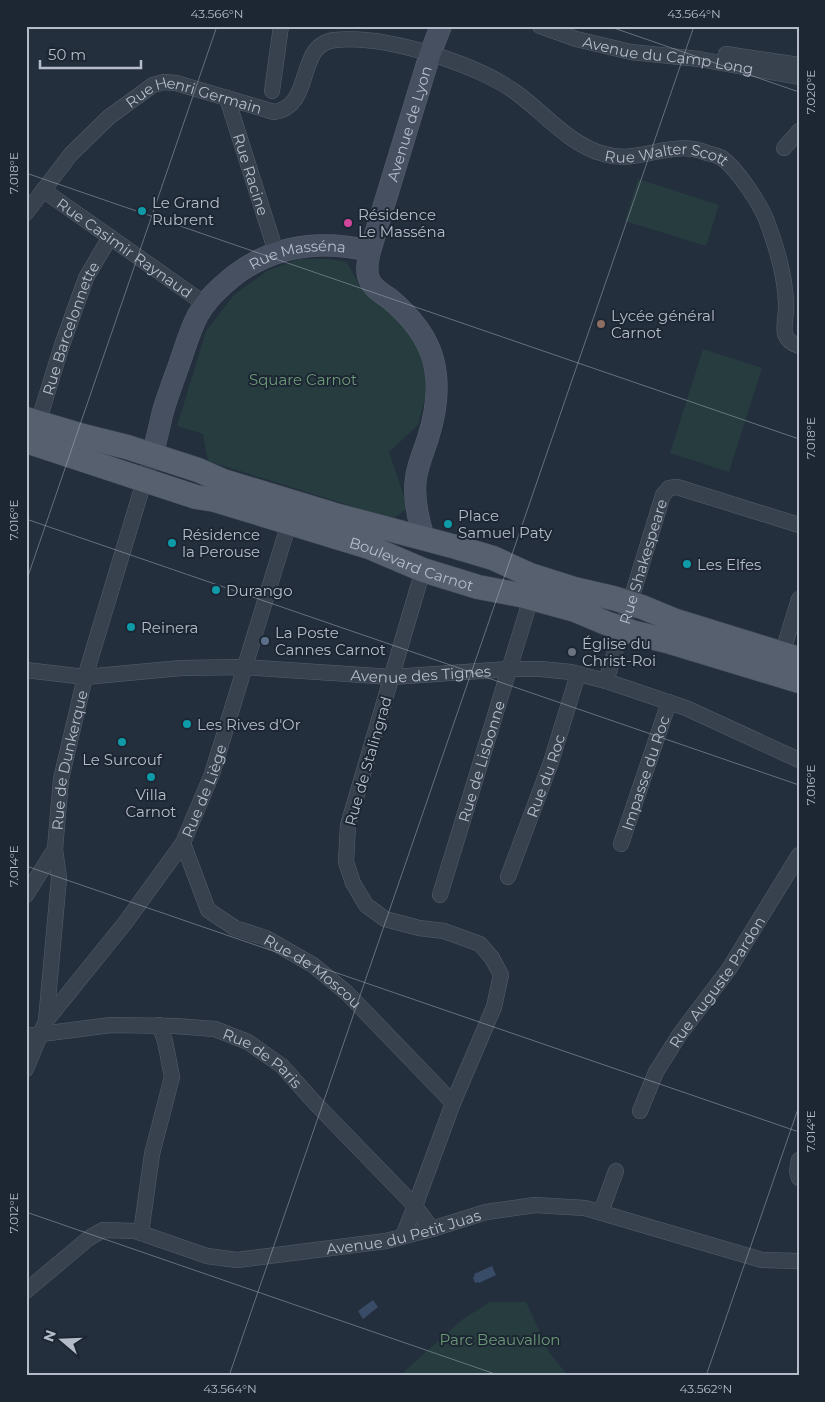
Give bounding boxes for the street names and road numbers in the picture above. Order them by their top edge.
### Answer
street label: Avenue du Camp Long [581,31,755,78]
street label: Avenue de Lyon [382,63,435,184]
street label: Rue Henri Germain [123,99,267,119]
street label: Rue Racine [229,131,273,218]
street label: Rue Walter Scott [603,139,733,169]
street label: Rue Casimir Raynaud [53,193,196,302]
street label: Rue Masséna [245,236,347,273]
street label: Rue Barcelonnette [38,258,103,398]
street label: Rue Shakespeare [614,497,671,626]
street label: Boulevard Carnot [347,532,476,595]
street label: Avenue des Tignes [350,661,492,687]
street label: Rue de Dunkerque [47,688,91,831]
street label: Rue de Stalingrad [340,694,396,828]
street label: Rue de Lisbonne [453,698,509,824]
street label: Impasse du Roc [617,713,673,833]
street label: Rue du Roc [522,732,568,820]
street label: Rue de Liège [177,742,230,840]
street label: Rue Auguste Pardon [664,912,769,1051]
street label: Rue de Moscou [261,929,366,1012]
street label: Rue de Paris [220,1024,306,1092]
street label: Avenue du Petit Juas [325,1205,483,1258]

